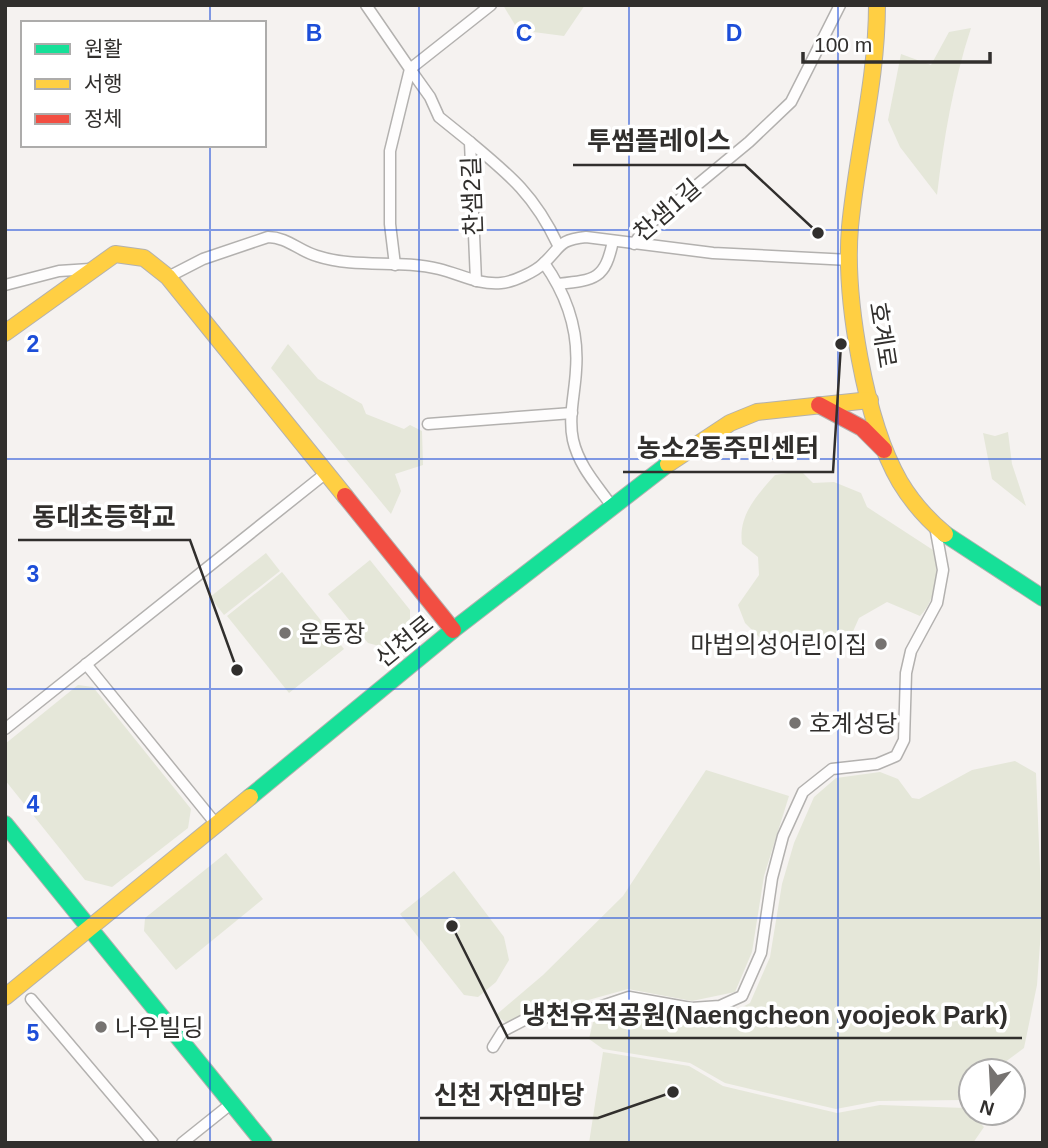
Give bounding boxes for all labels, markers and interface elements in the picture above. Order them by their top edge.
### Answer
text: B [306,20,322,46]
text: C [516,20,532,46]
text: D [726,20,742,46]
legend [21,21,266,147]
scale bar [803,21,990,65]
text: 100 m [814,33,872,56]
text: 원활 [84,37,123,60]
text: 서행 [84,72,123,95]
text: 정체 [84,107,123,130]
callout: 투썸플레이스 [573,118,745,165]
text: 투썸플레이스 [587,126,731,156]
street label: 찬샘2길 [457,156,487,236]
street label: 찬샘1길 [628,174,706,246]
street label: 호계로 [864,300,902,370]
text: 2 [27,331,39,357]
callout: 농소2동주민센터 [623,425,833,472]
text: 농소2동주민센터 [637,433,819,463]
callout: 동대초등학교 [18,493,190,540]
text: 동대초등학교 [32,502,176,532]
text: 3 [27,561,39,587]
street label: 신천로 [370,610,438,672]
place label: 운동장 [299,620,365,647]
marker: 운동장 [277,625,293,641]
place label: 마법의성어린이집 [690,631,867,658]
marker: 마법의성어린이집 [873,636,889,652]
place label: 호계성당 [809,710,897,737]
marker: 호계성당 [787,715,803,731]
text: 4 [27,791,40,817]
callout: 냉천유적공원(Naengcheon yoojeok Park) [508,991,1022,1038]
text: 냉천유적공원(Naengcheon yoojeok Park) [522,1000,1008,1030]
place label: 나우빌딩 [115,1014,203,1041]
marker: 나우빌딩 [93,1019,109,1035]
text: 5 [27,1020,40,1046]
north arrow [957,1057,1027,1127]
callout: 신천 자연마당 [420,1071,598,1118]
text: 신천 자연마당 [434,1080,584,1110]
text: N [977,1096,997,1120]

